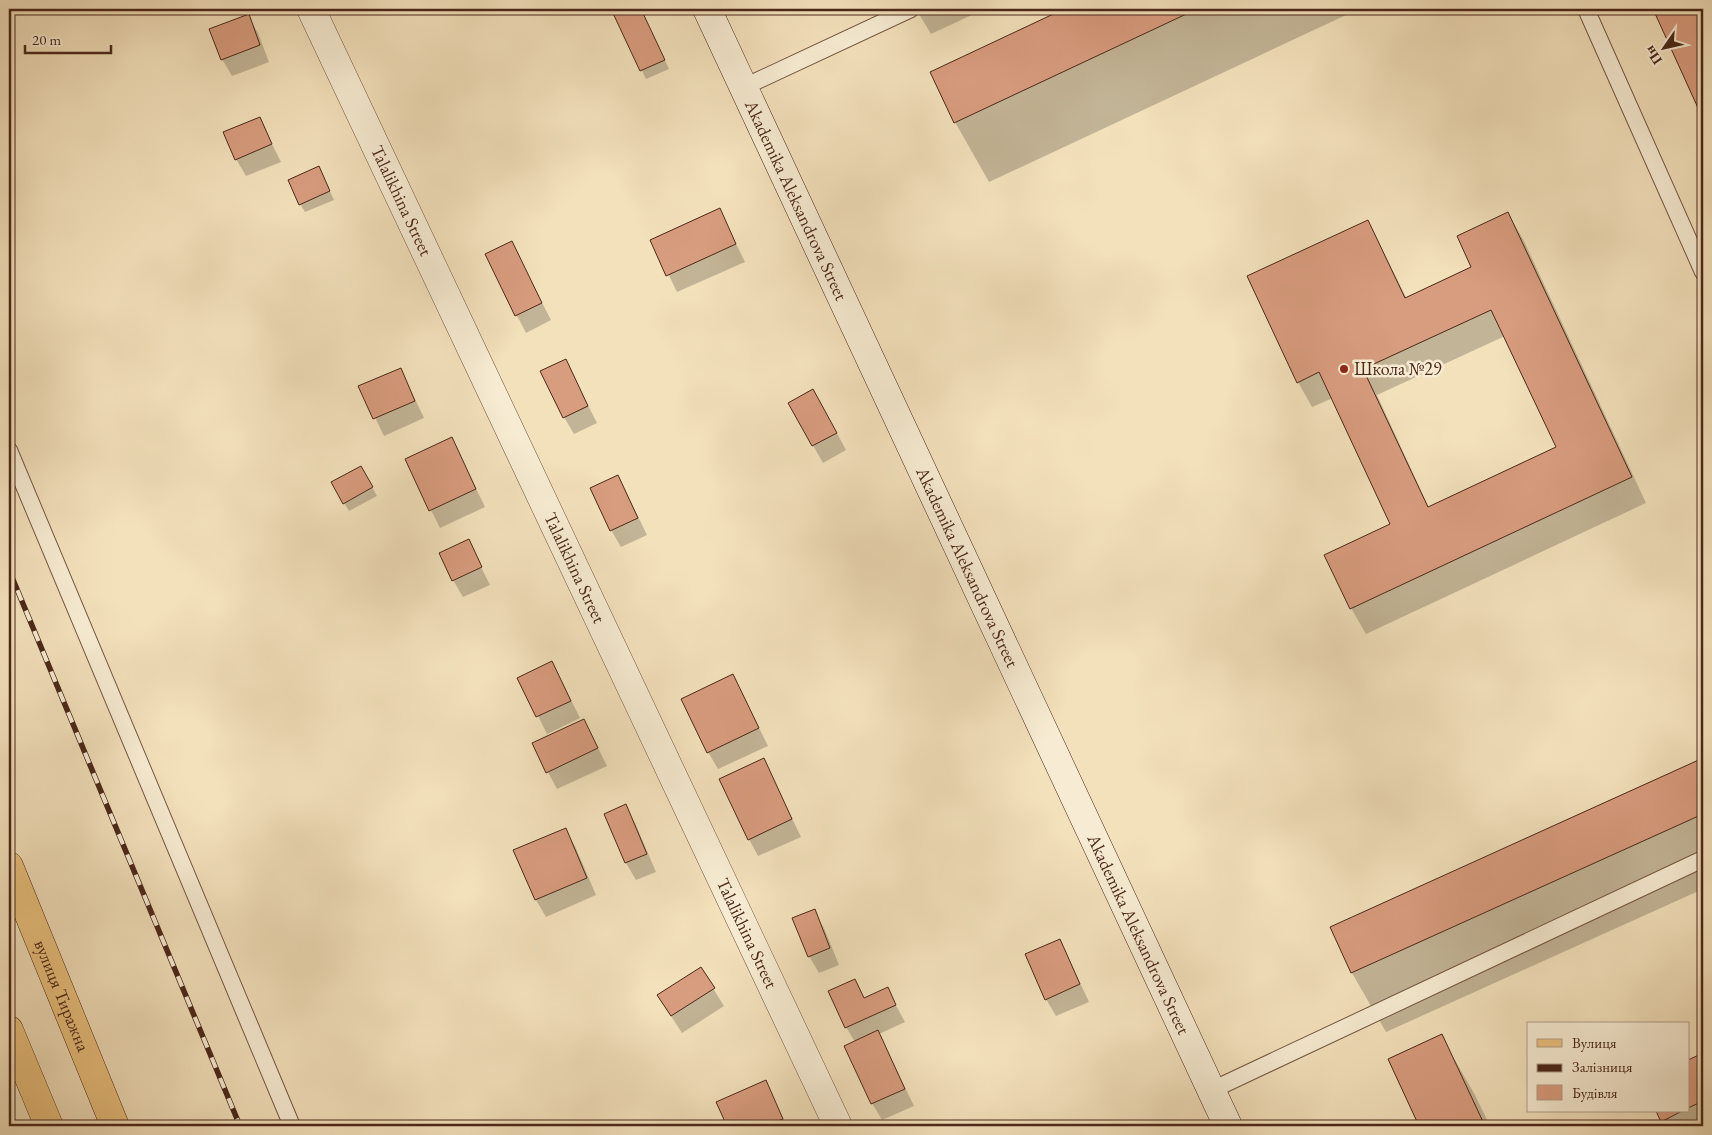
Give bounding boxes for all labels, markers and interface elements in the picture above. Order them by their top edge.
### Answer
scale bar [25,22,111,54]
north arrow [1640,22,1690,72]
text: 20 m [32,30,61,49]
text: Пн [1640,42,1666,68]
street label: Akademika Aleksandrova Street [740,95,853,304]
street label: Talalikhina Street [366,141,438,260]
place label: Школа №29 [1354,357,1442,380]
marker: Школа №29 [1338,363,1350,375]
street label: Akademika Aleksandrova Street [911,462,1025,671]
street label: Talalikhina Street [539,509,611,627]
street label: Akademika Aleksandrova Street [1082,829,1196,1038]
street label: Talalikhina Street [712,874,784,992]
street label: вулиця Тиражна [29,936,96,1056]
legend [1527,1022,1690,1112]
text: Вулиця [1572,1033,1617,1052]
text: Залізниця [1572,1057,1633,1076]
text: Будівля [1572,1083,1618,1102]

